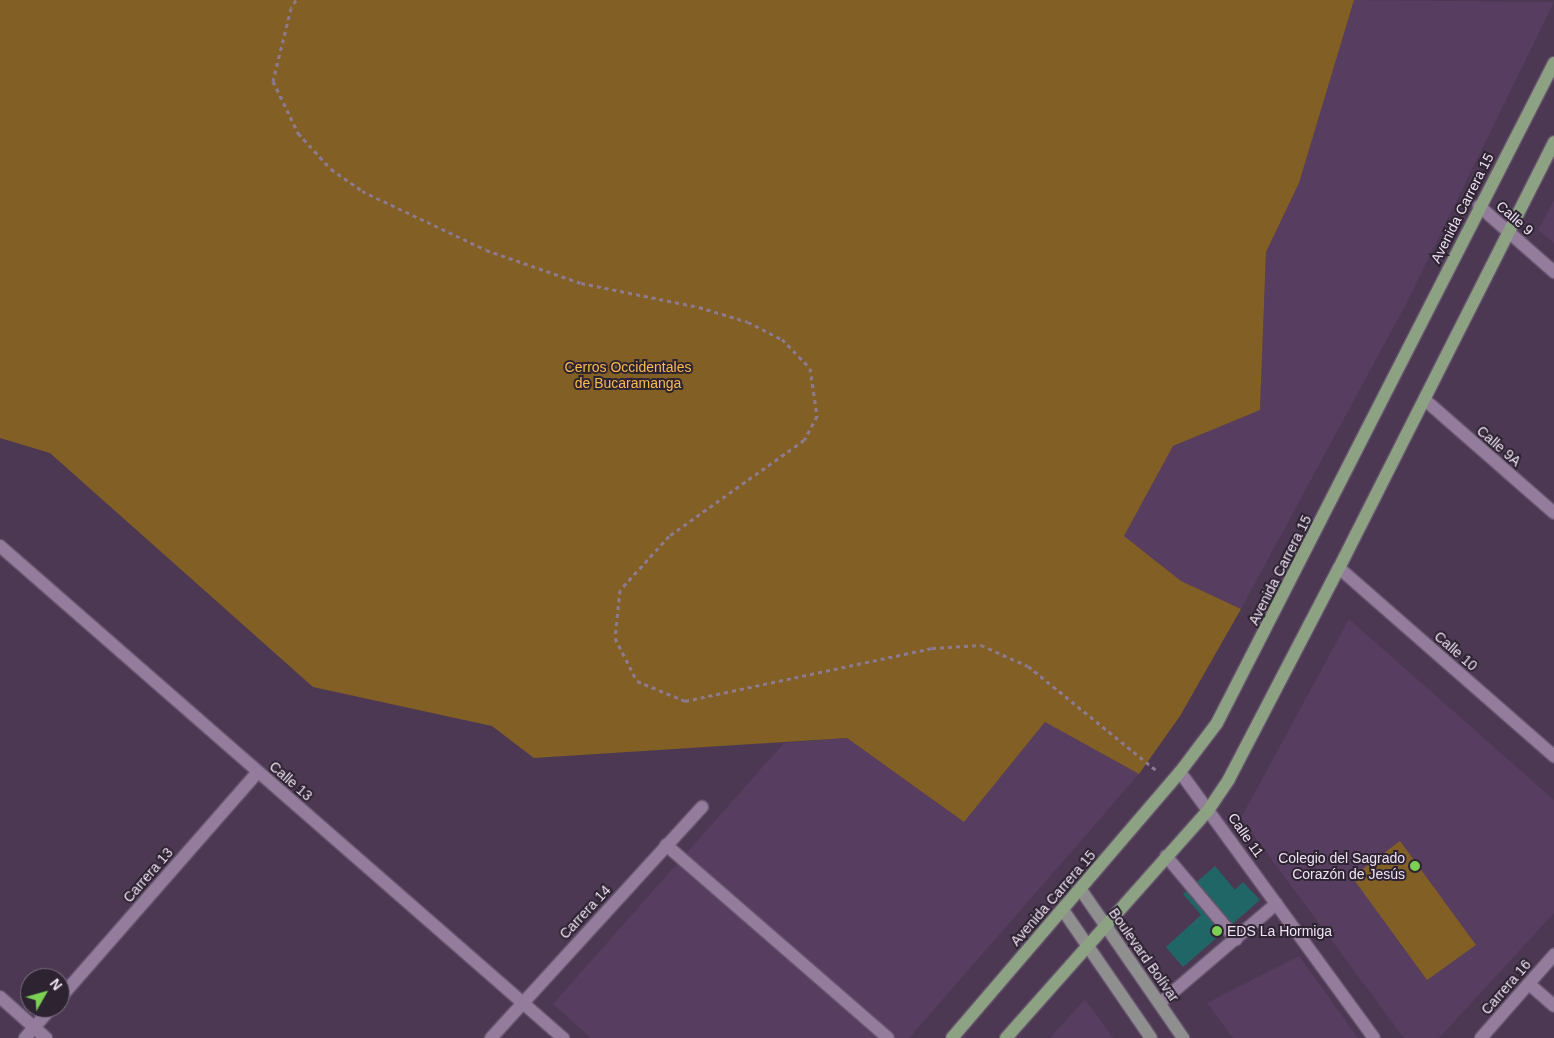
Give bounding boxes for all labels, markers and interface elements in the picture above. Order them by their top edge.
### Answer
street label: Avenida Carrera 15 [1427,150,1497,266]
street label: Calle 9 [1493,197,1537,239]
park label: Cerros Occidentales de Bucaramanga [565,359,691,392]
street label: Calle 9A [1474,422,1524,470]
street label: Avenida Carrera 15 [1245,512,1315,628]
street label: Calle 10 [1431,628,1481,674]
street label: Calle 13 [266,758,316,804]
street label: Calle 11 [1225,810,1267,860]
street label: Carrera 13 [120,844,176,906]
street label: Avenida Carrera 15 [1007,847,1099,949]
place label: Colegio del Sagrado Corazón de Jesús [1278,850,1405,882]
marker: Colegio del Sagrado Corazón de Jesús [1409,860,1421,872]
street label: Carrera 14 [556,882,614,942]
street label: Boulevard Bolívar [1105,905,1183,1005]
place label: EDS La Hormiga [1227,923,1332,939]
marker: EDS La Hormiga [1211,925,1223,937]
street label: Carrera 16 [1478,956,1534,1018]
north arrow [20,968,70,1018]
text: N [47,975,65,993]

